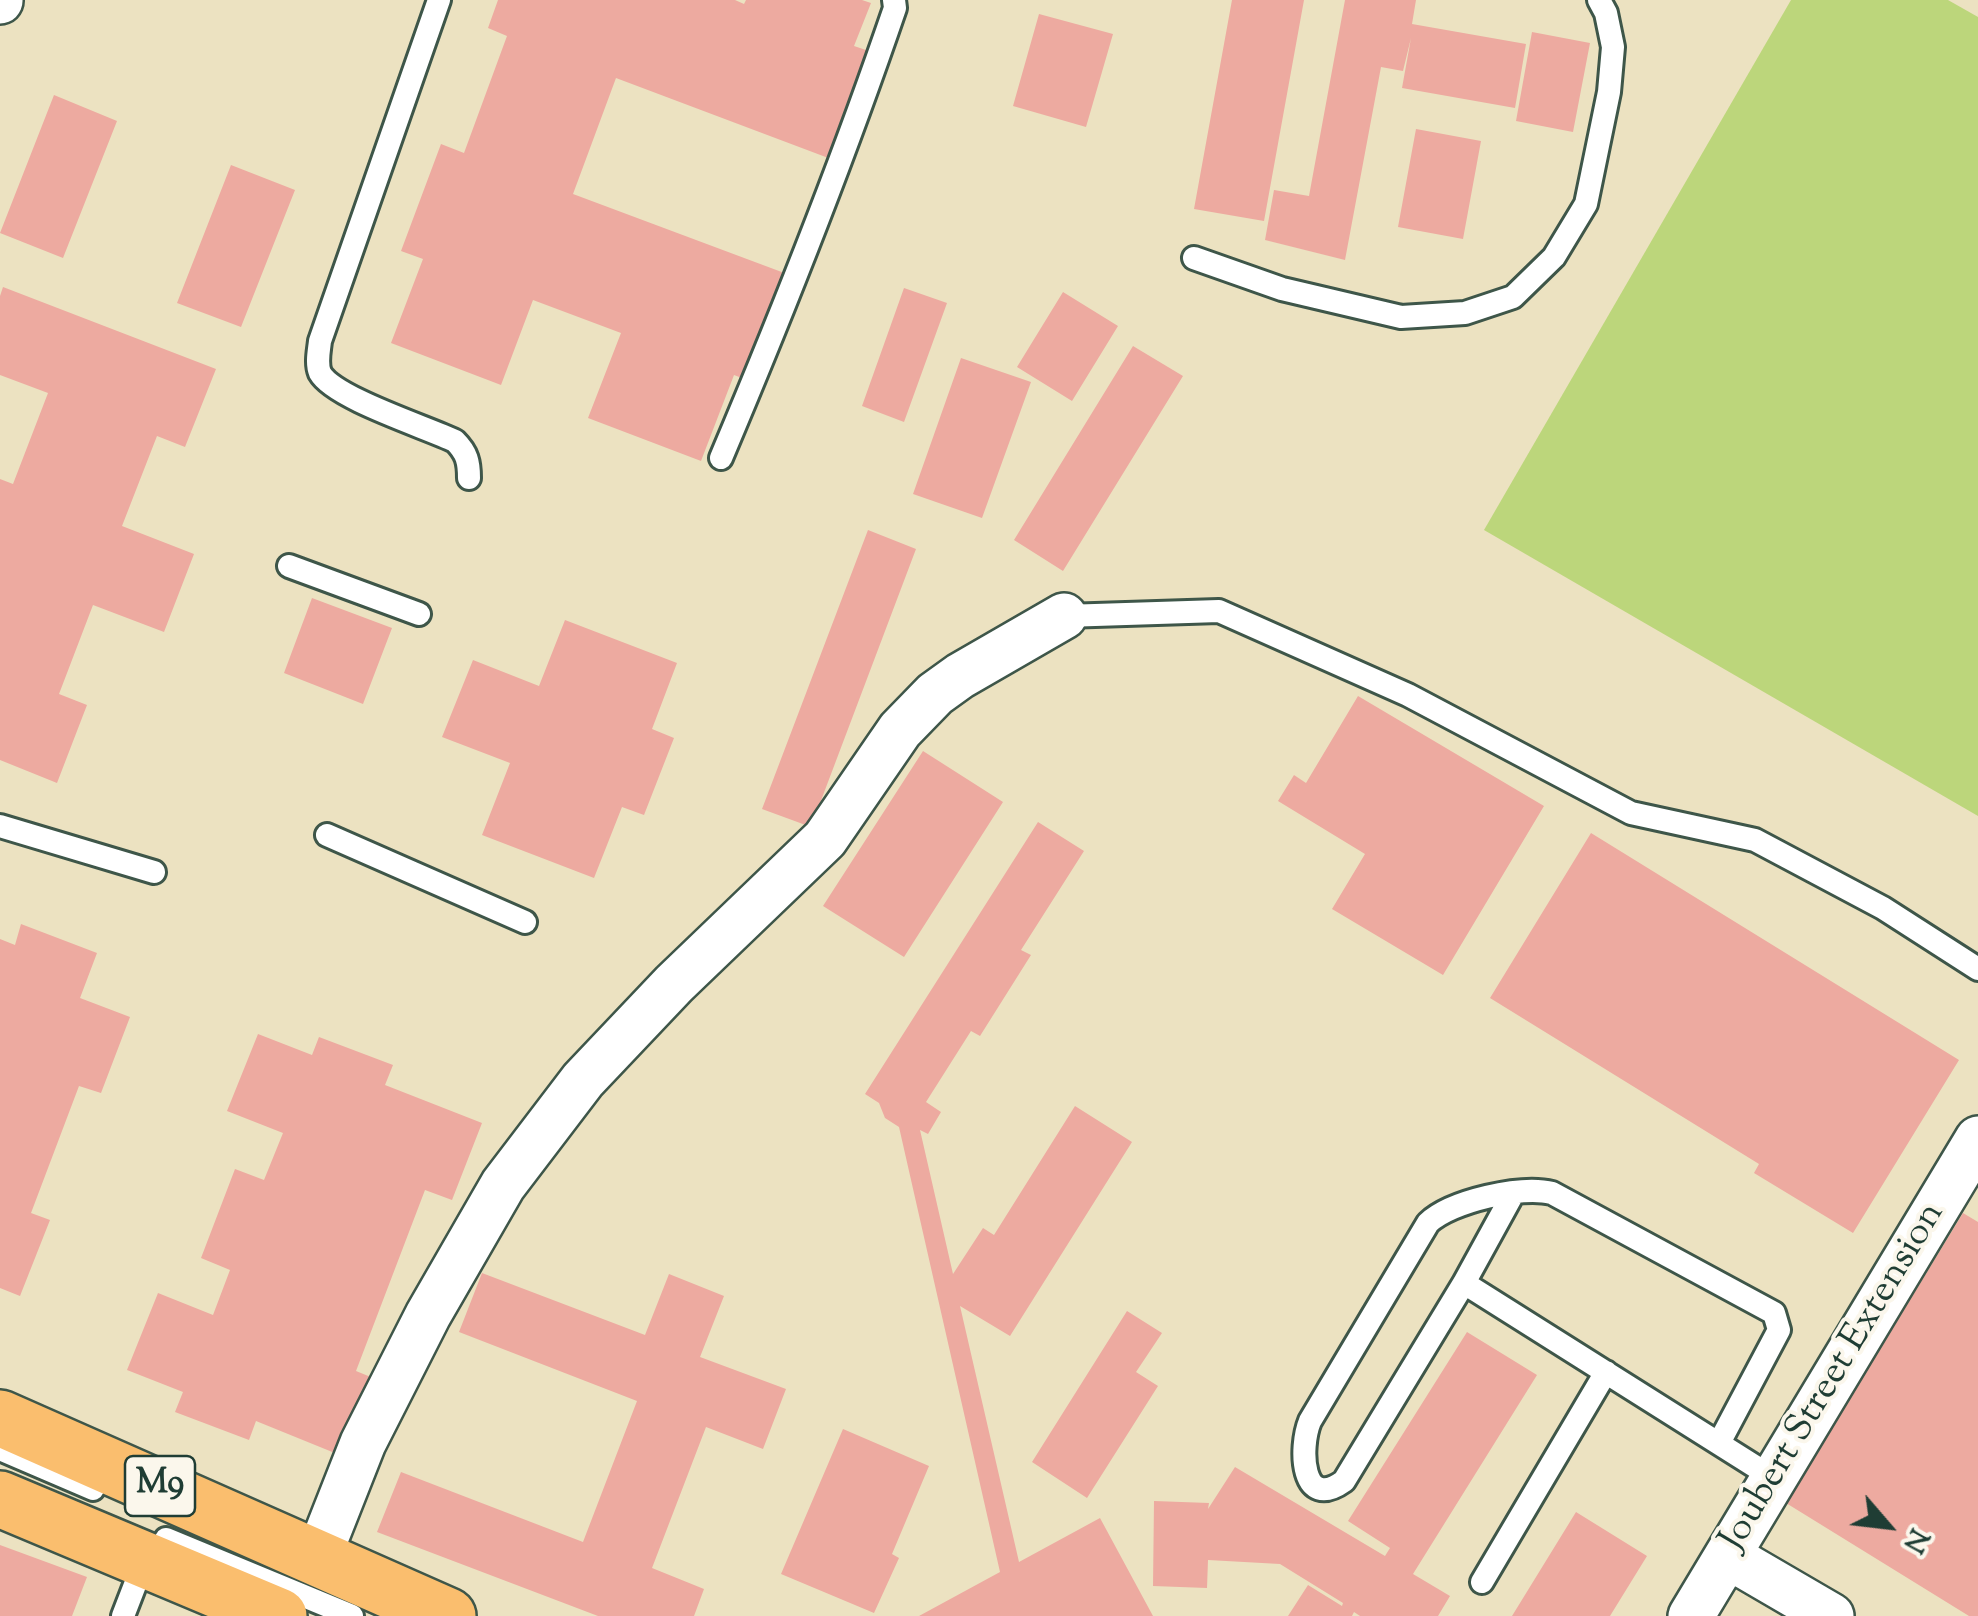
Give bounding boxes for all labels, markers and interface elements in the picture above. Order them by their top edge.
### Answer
street label: Joubert Street Extension [1713,1195,1957,1561]
road number: M9 [125,1456,195,1516]
north arrow [1838,1476,1938,1576]
text: N [1892,1521,1937,1559]

